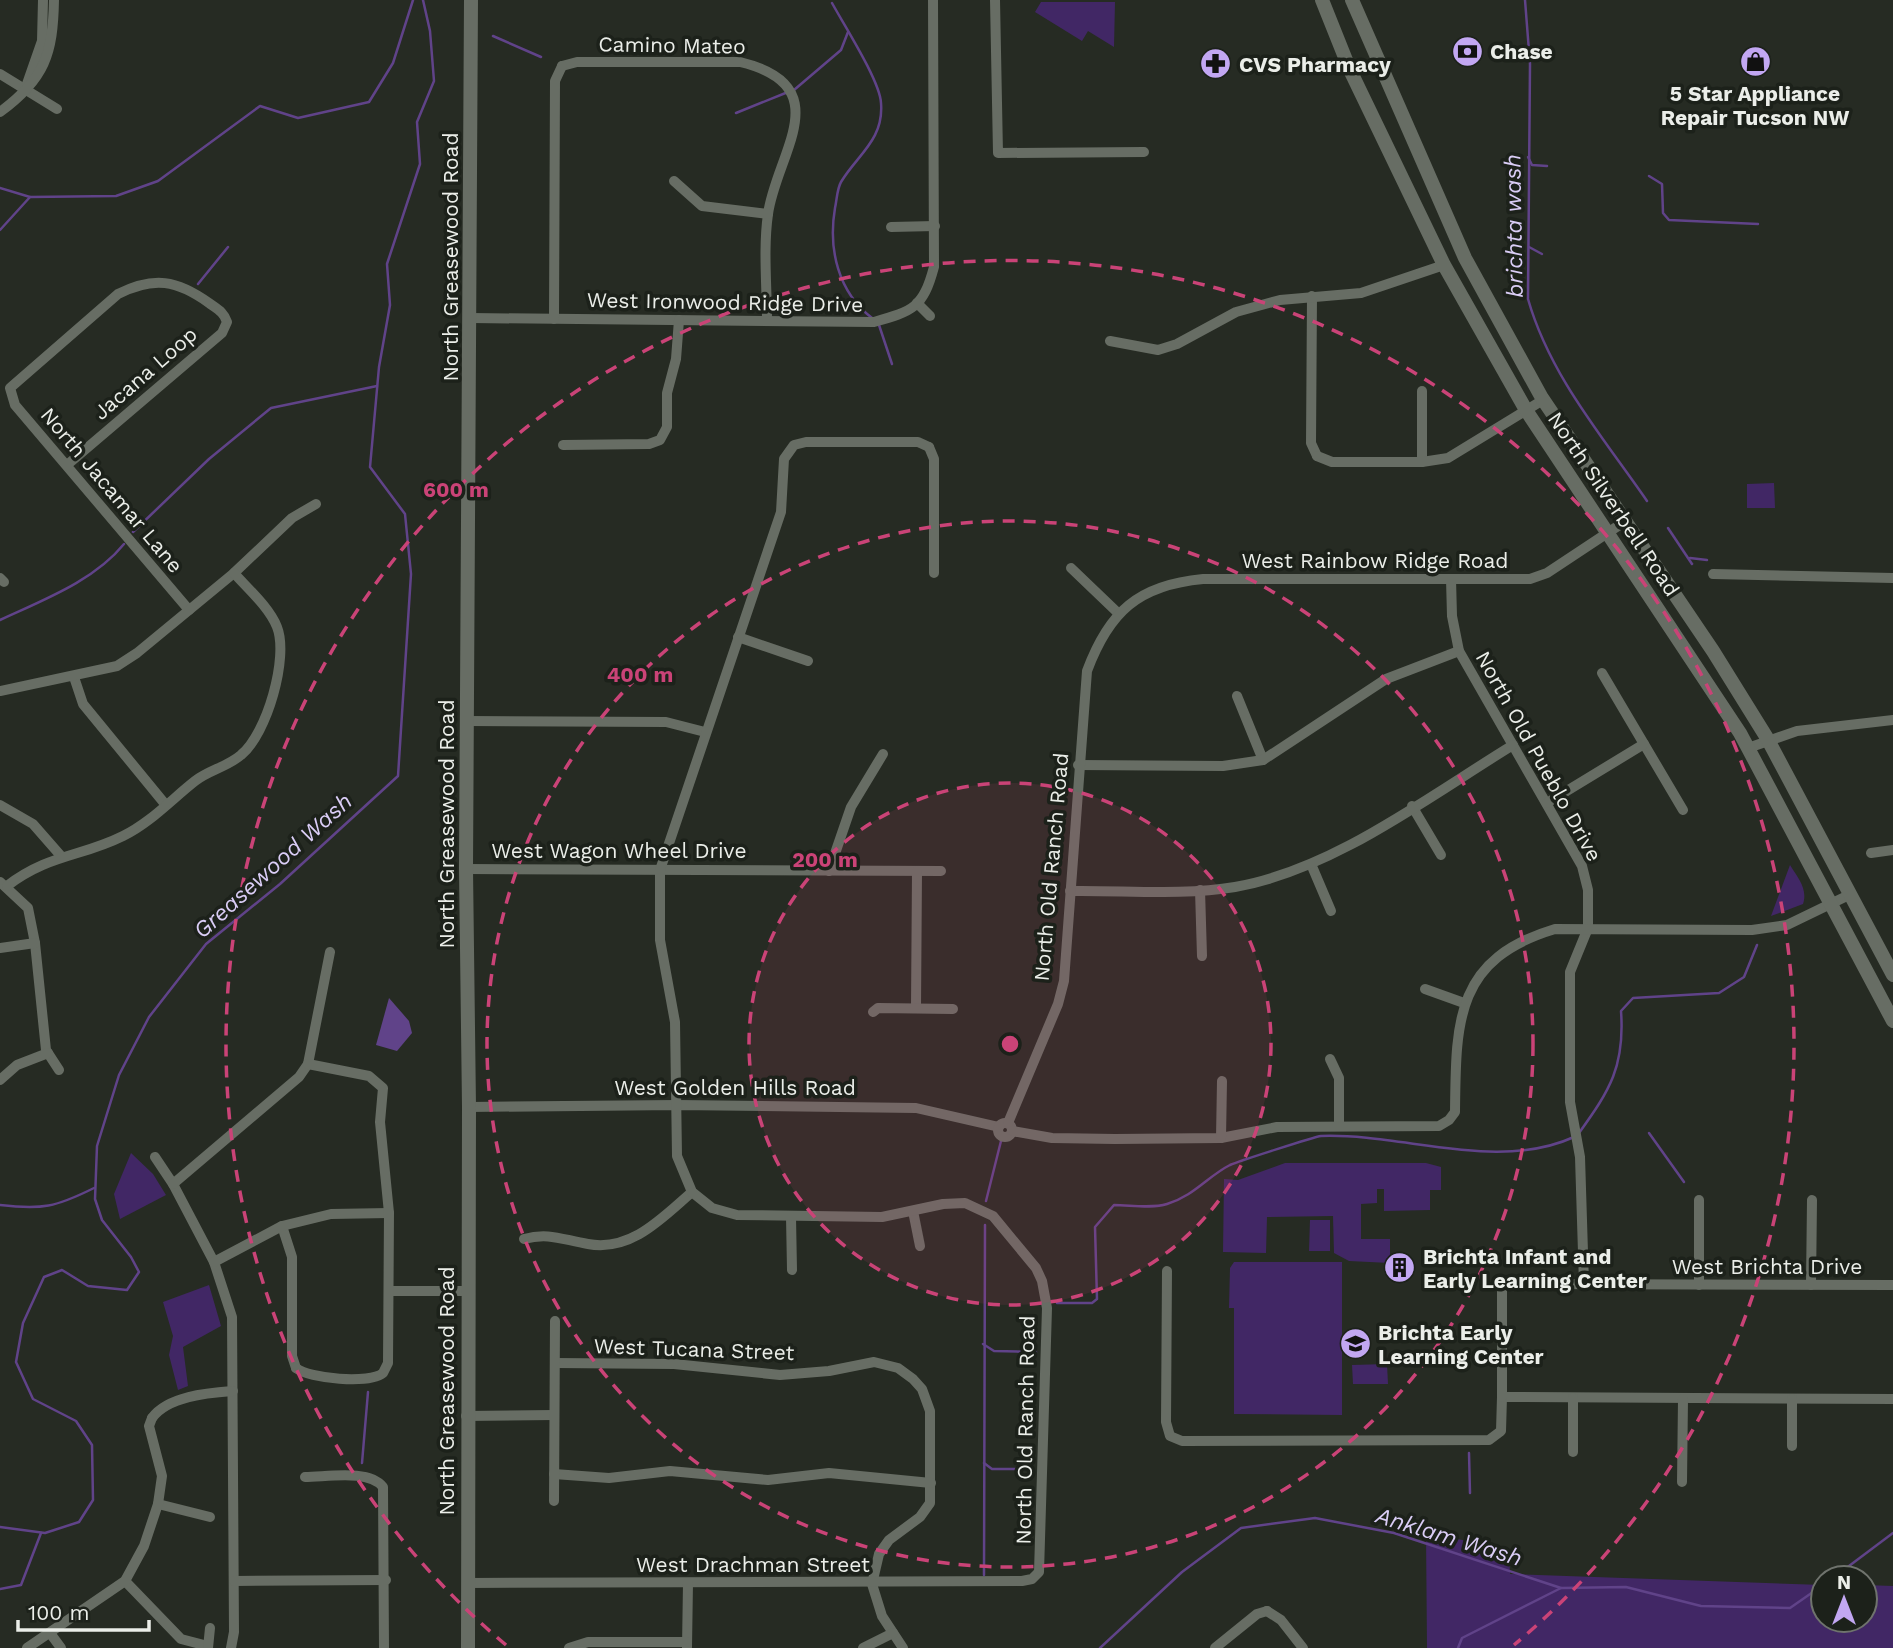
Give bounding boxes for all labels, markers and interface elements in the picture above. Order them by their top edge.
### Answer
street label: Camino Mateo [598,31,746,59]
bank icon: Chase [1450,34,1484,68]
place label: Chase [1490,39,1553,64]
shop icon: 5 Star Appliance Repair Tucson NW [1738,44,1772,78]
pharmacy icon: CVS Pharmacy [1199,47,1233,81]
place label: CVS Pharmacy [1239,52,1391,77]
place label: 5 Star Appliance Repair Tucson NW [1661,81,1849,130]
street label: North Greasewood Road [438,132,463,382]
water label: brichta wash [1499,154,1529,298]
street label: West Ironwood Ridge Drive [587,287,863,317]
street label: Jacana Loop [88,321,202,425]
street label: North Jacamar Lane [36,402,188,578]
street label: North Silverbell Road [1543,407,1685,601]
text: 600 m [423,477,489,502]
street label: West Rainbow Ridge Road [1241,548,1509,573]
street label: North Old Pueblo Drive [1471,646,1607,866]
text: 400 m [607,662,673,687]
street label: North Greasewood Road [434,699,459,949]
street label: North Old Ranch Road [1029,752,1073,982]
water label: Greasewood Wash [188,788,358,944]
street label: West Wagon Wheel Drive [491,838,747,863]
text: 200 m [792,847,858,872]
centre of rings [998,1032,1022,1056]
street label: West Golden Hills Road [614,1075,856,1100]
place label: Brichta Infant and Early Learning Center [1423,1244,1647,1293]
building icon: Brichta Infant and Early Learning Center [1383,1251,1417,1285]
street label: West Brichta Drive [1672,1254,1862,1279]
street label: North Greasewood Road [434,1266,459,1516]
street label: North Old Ranch Road [1011,1315,1039,1545]
place label: Brichta Early Learning Center [1378,1320,1544,1369]
school or university icon: Brichta Early Learning Center [1338,1327,1372,1361]
street label: West Tucana Street [593,1333,795,1365]
water label: Anklam Wash [1372,1502,1525,1572]
street label: West Drachman Street [636,1552,870,1577]
north arrow [1809,1564,1879,1634]
text: N [1837,1571,1851,1594]
scale bar [18,1588,149,1632]
text: 100 m [28,1600,90,1625]

